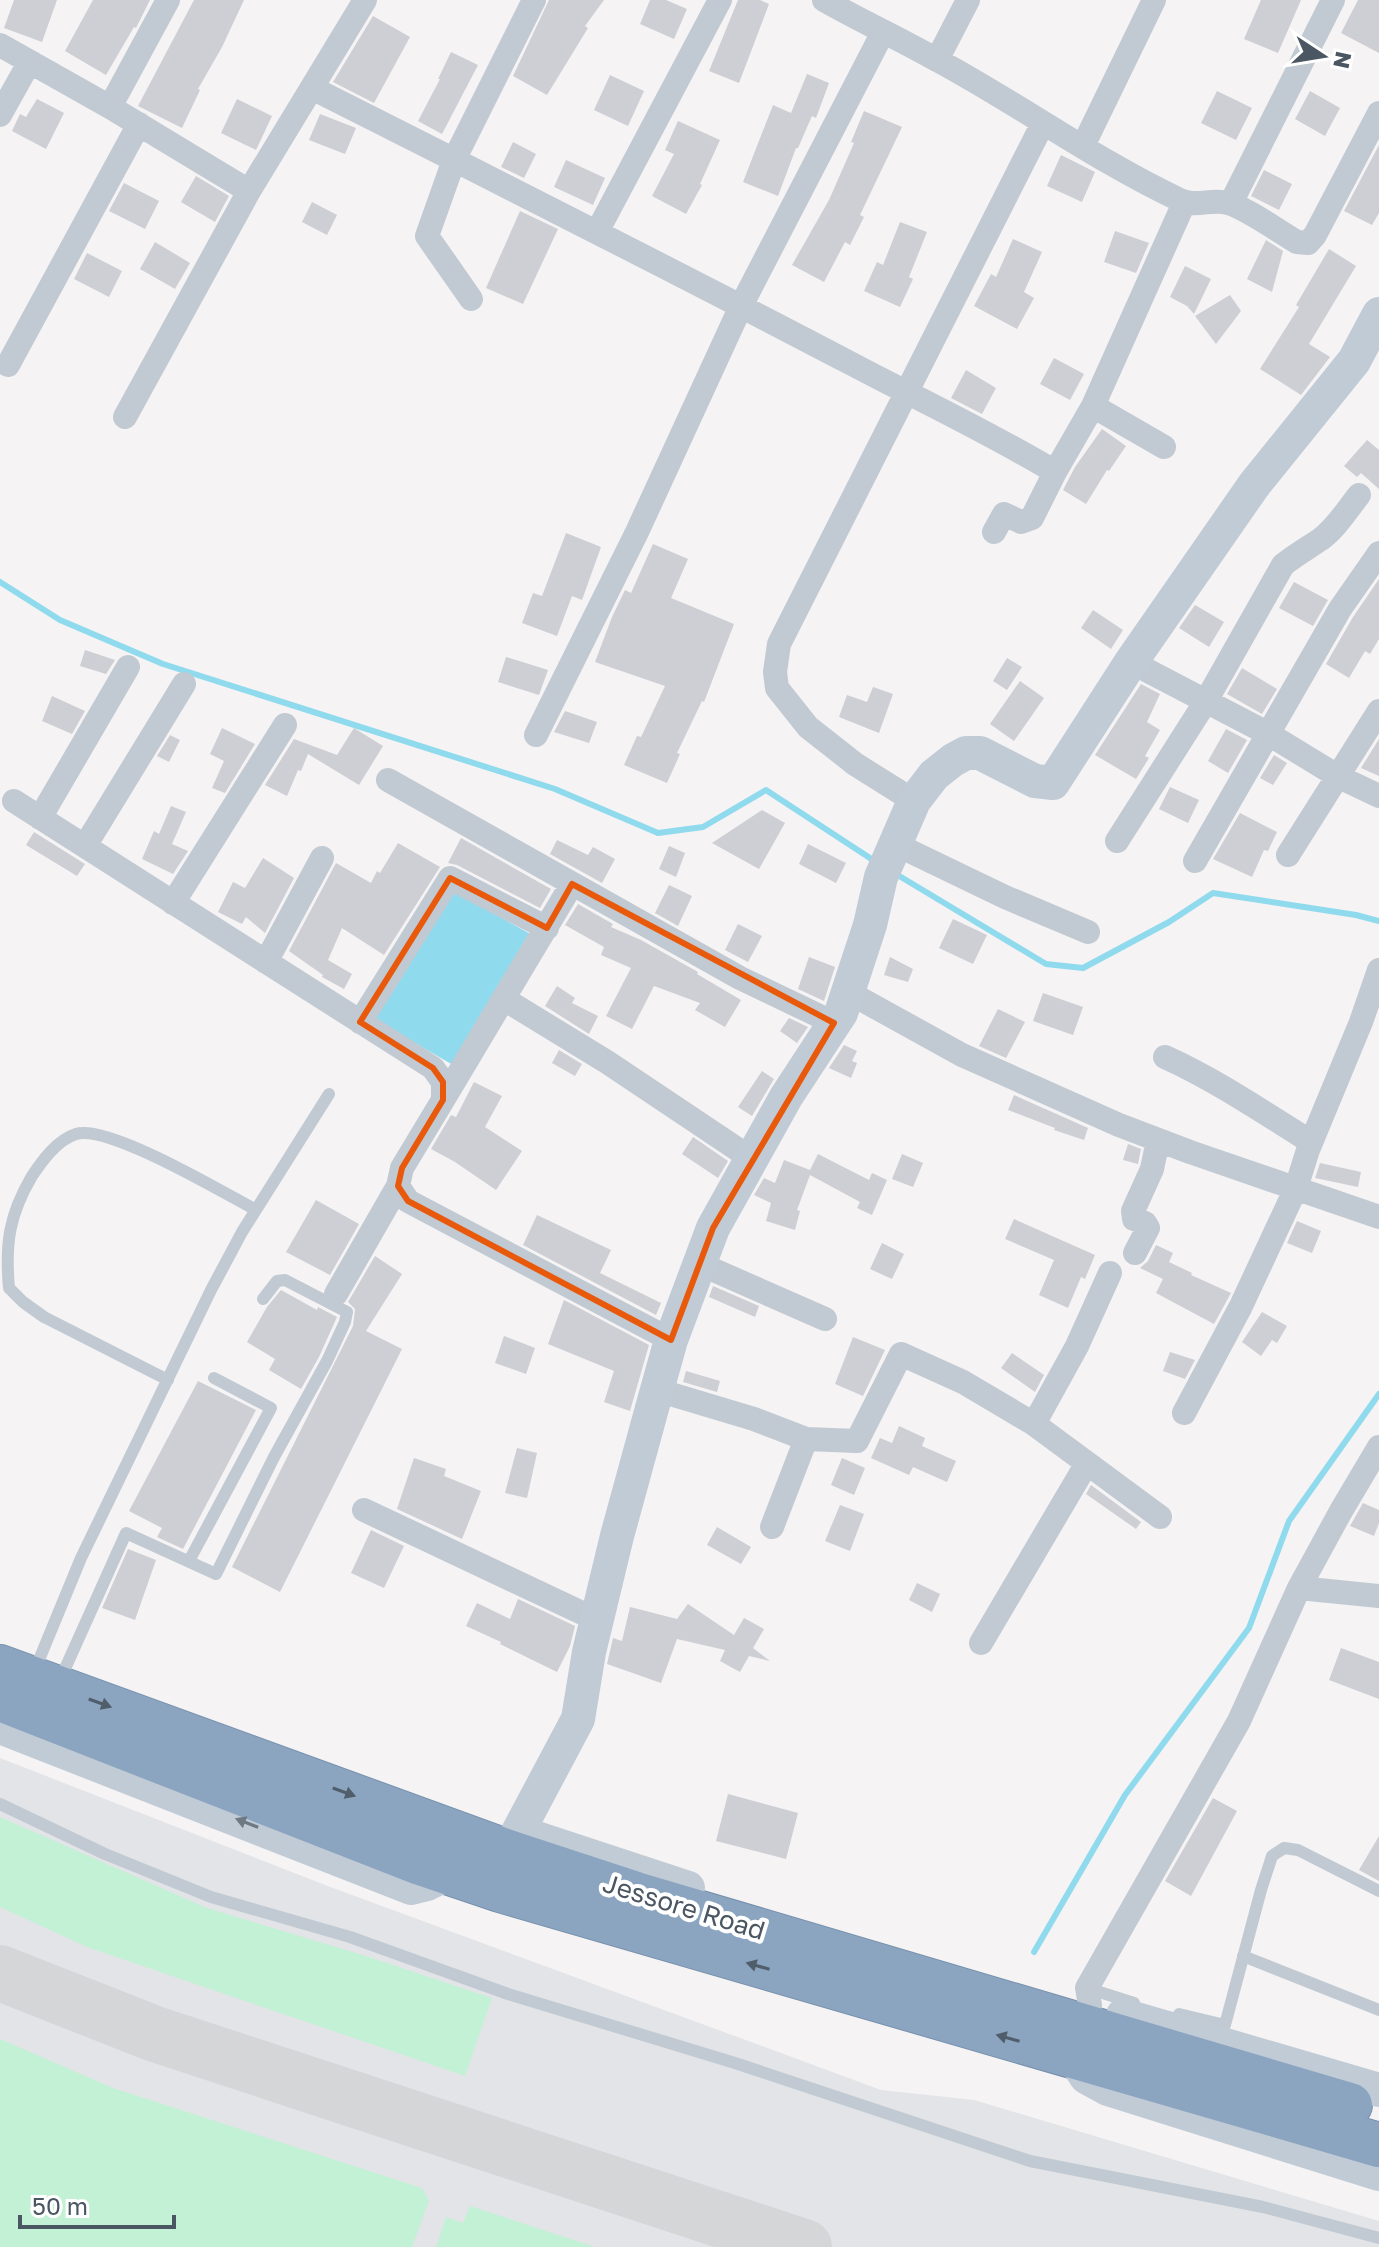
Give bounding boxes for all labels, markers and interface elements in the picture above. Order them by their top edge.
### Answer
north arrow [1283,16,1363,96]
text: N [1328,49,1358,71]
one-way arrow [88,1697,112,1710]
one-way arrow [332,1786,356,1799]
one-way arrow [235,1816,259,1829]
street label: Jessore Road [599,1867,769,1946]
one-way arrow [746,1959,770,1972]
one-way arrow [996,2031,1020,2044]
scale bar [20,2179,174,2229]
text: 50 m [32,2191,88,2220]

